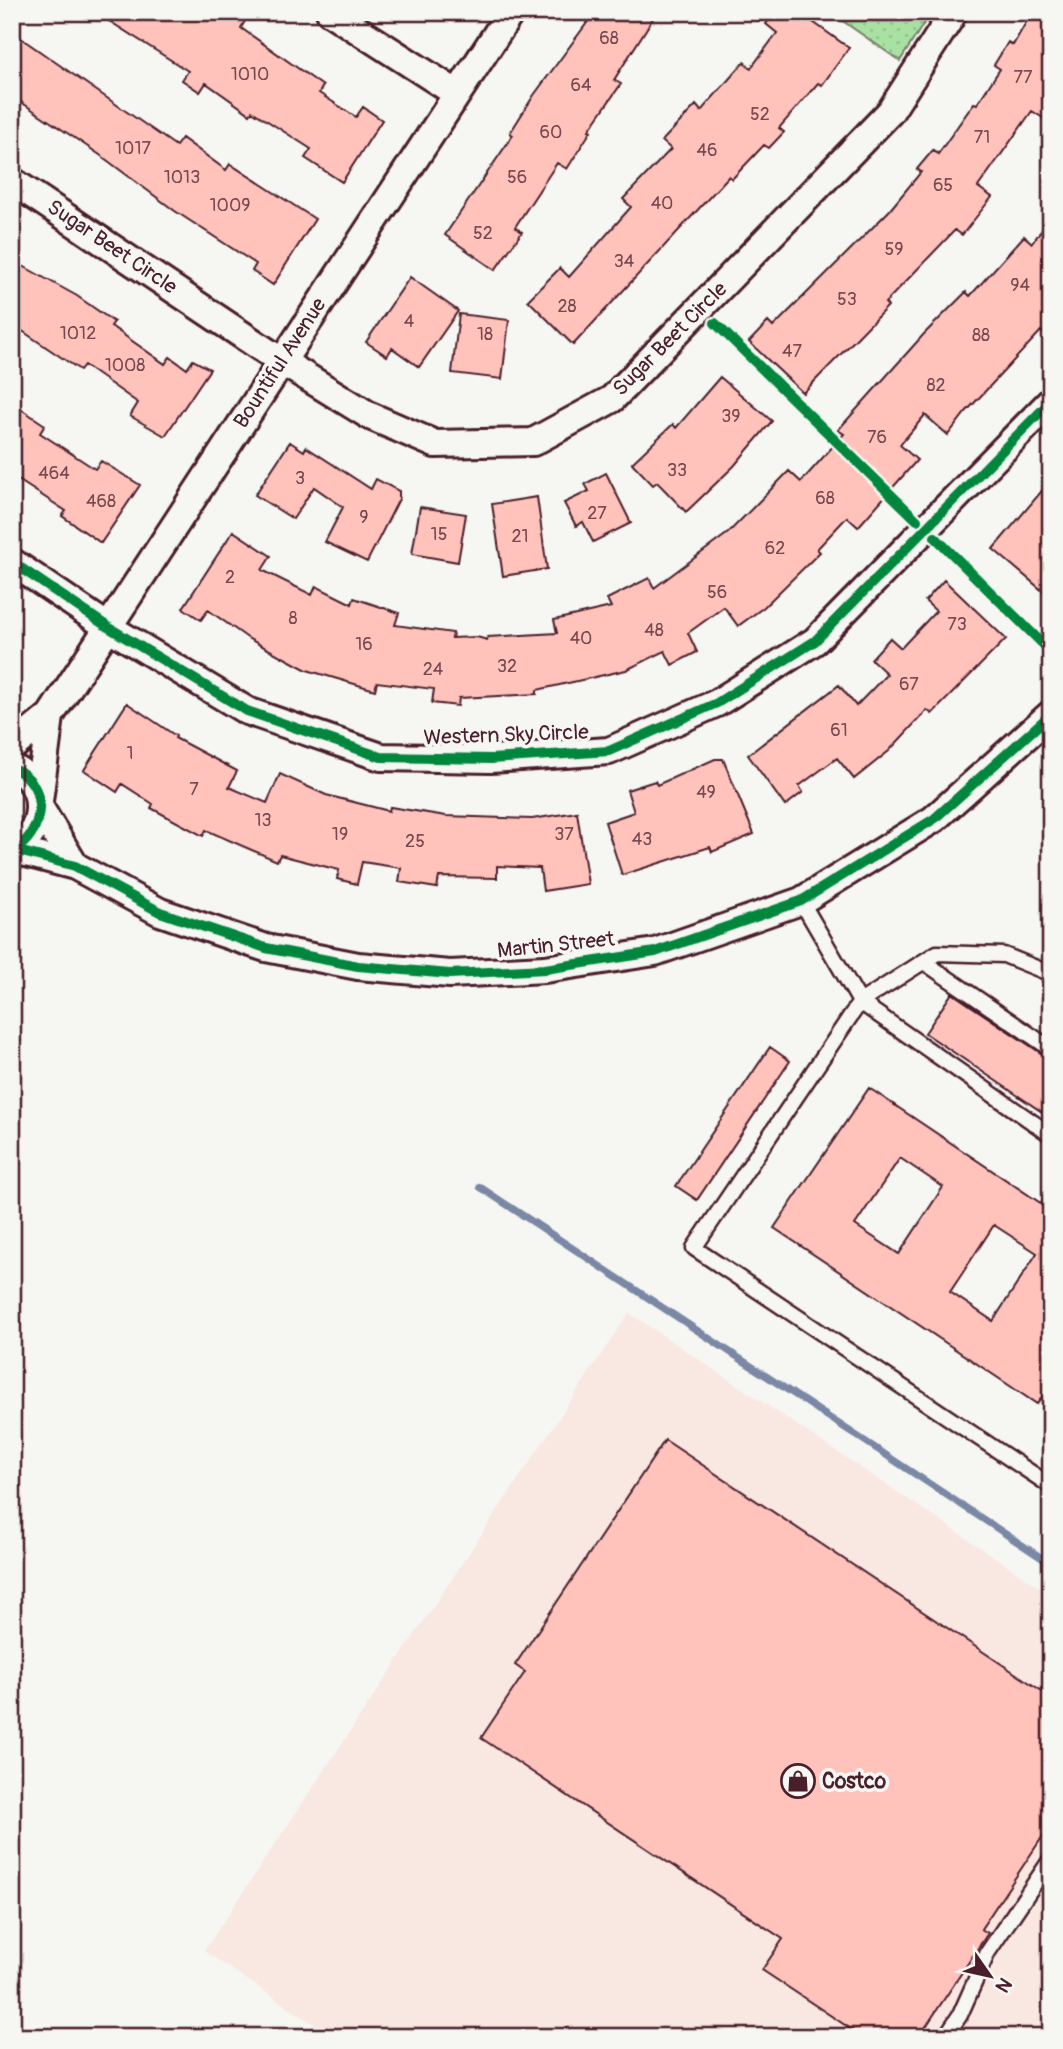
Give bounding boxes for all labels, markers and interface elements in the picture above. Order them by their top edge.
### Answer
house number: 68 [599,27,619,50]
house number: 1010 [231,63,269,86]
house number: 77 [1013,66,1033,89]
house number: 64 [571,74,592,97]
house number: 52 [750,103,770,126]
house number: 60 [540,121,562,144]
house number: 71 [974,126,990,149]
house number: 1017 [115,137,151,160]
house number: 46 [697,139,717,162]
house number: 1013 [164,166,200,189]
house number: 56 [507,166,527,189]
house number: 65 [933,174,953,197]
house number: 40 [651,192,673,215]
street label: Sugar Beet Circle [42,194,183,301]
house number: 1009 [210,194,250,217]
house number: 52 [473,222,493,245]
house number: 59 [884,238,904,261]
house number: 34 [614,250,635,273]
house number: 94 [1010,274,1030,297]
street label: Sugar Beet Circle [607,276,733,402]
house number: 53 [837,288,857,311]
street label: Bountiful Avenue [228,292,333,433]
house number: 28 [557,295,577,318]
house number: 4 [404,310,415,333]
house number: 1012 [60,322,96,345]
house number: 18 [477,323,493,346]
house number: 88 [972,324,990,347]
house number: 47 [782,340,802,363]
house number: 1008 [105,354,145,377]
house number: 82 [926,374,946,397]
house number: 39 [721,405,741,428]
house number: 76 [867,426,887,449]
house number: 33 [667,459,687,482]
house number: 464 [38,462,70,485]
house number: 3 [295,467,305,490]
house number: 68 [815,487,835,510]
house number: 468 [86,490,116,513]
house number: 27 [587,502,607,525]
house number: 9 [359,506,369,529]
house number: 15 [431,523,447,546]
house number: 21 [511,525,529,548]
house number: 62 [765,537,785,560]
house number: 2 [225,566,235,589]
house number: 56 [707,581,727,604]
house number: 8 [288,607,298,630]
house number: 73 [947,613,967,636]
house number: 48 [644,619,664,642]
house number: 40 [570,627,592,650]
house number: 16 [355,633,373,656]
house number: 32 [497,655,517,678]
house number: 24 [423,658,444,681]
house number: 67 [899,673,919,696]
street label: Western Sky Circle [423,719,590,751]
house number: 61 [830,719,848,742]
house number: 1 [126,742,134,765]
house number: 7 [189,778,199,801]
house number: 49 [696,781,716,804]
house number: 13 [254,809,272,832]
house number: 19 [332,823,348,846]
house number: 37 [554,823,574,846]
house number: 43 [632,828,652,851]
house number: 25 [405,830,425,853]
street label: Martin Street [496,925,616,965]
shop icon: Costco [779,1762,817,1800]
place label: Costco [822,1768,887,1795]
north arrow [954,1940,1024,2010]
text: N [990,1973,1017,1997]

